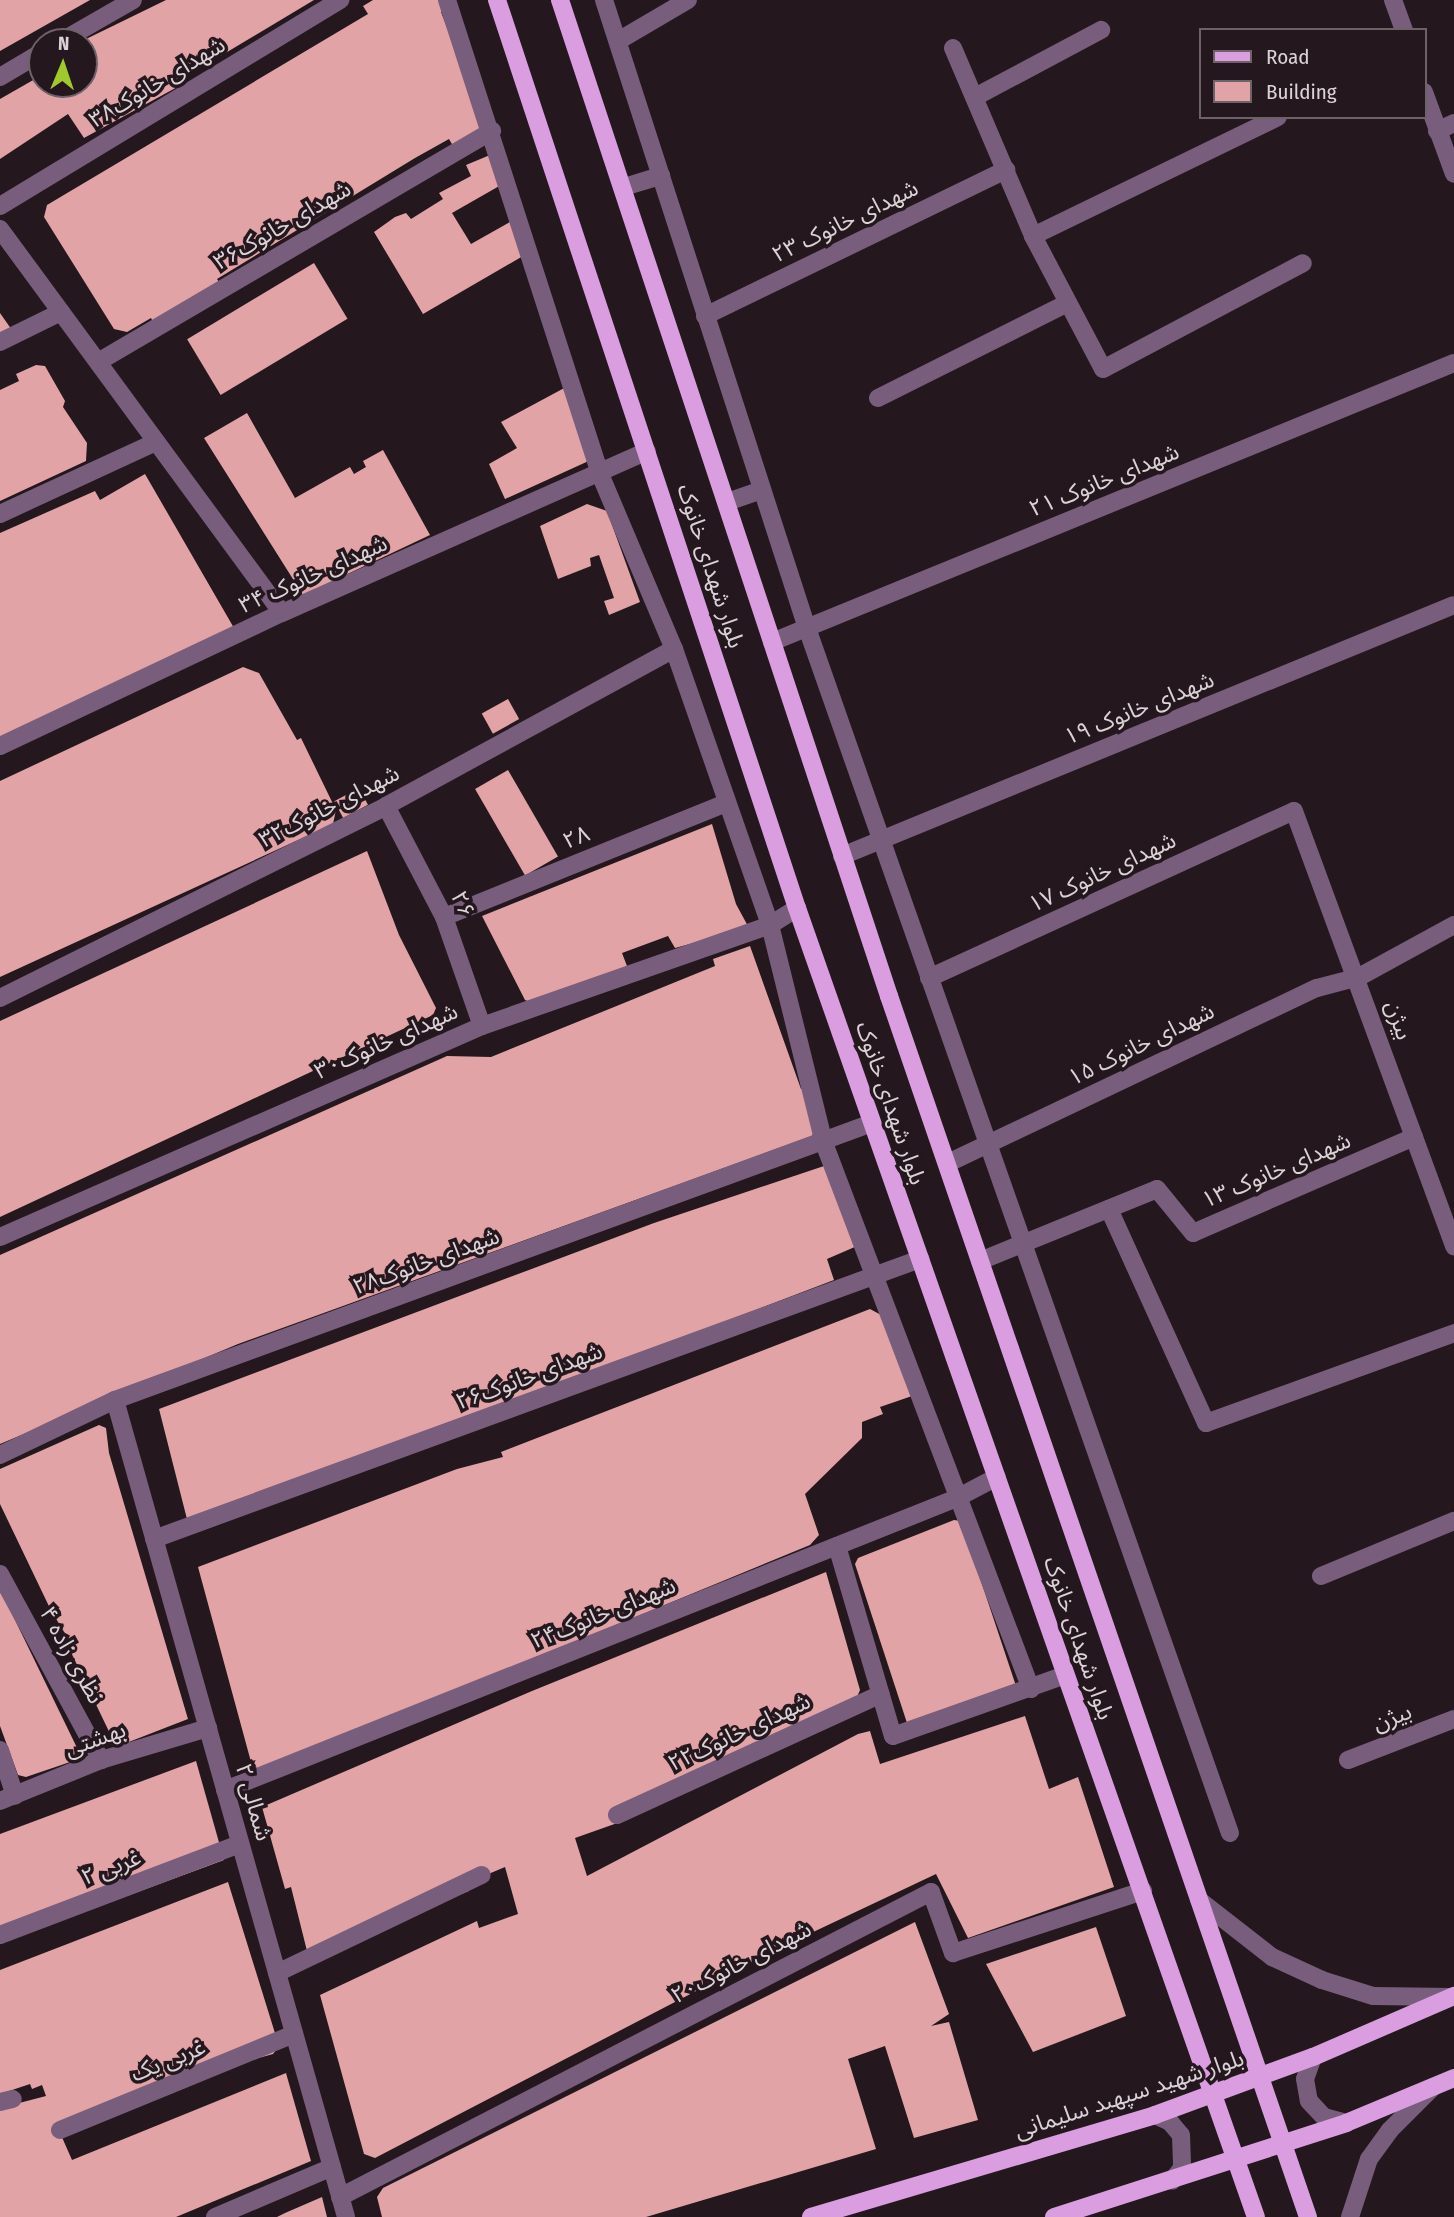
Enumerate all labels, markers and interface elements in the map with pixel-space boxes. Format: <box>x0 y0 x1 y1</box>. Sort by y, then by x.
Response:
north arrow <box>28 28 98 98</box>
legend <box>1198 28 1426 119</box>
street label: شهدای خانوک۳۸ <box>84 30 230 134</box>
text: N <box>58 32 70 55</box>
text: Road <box>1266 44 1310 70</box>
text: Building <box>1266 79 1337 105</box>
street label: شهدای خانوک ۲۳ <box>767 174 923 268</box>
street label: شهدای خانوک۳۶ <box>208 175 356 275</box>
street label: شهدای خانوک ۲۱ <box>1025 437 1183 523</box>
street label: بلوار شهدای خانوک <box>671 480 751 652</box>
street label: ۳۴ شهدای خانوک <box>235 529 391 619</box>
street label: شهدای خانوک ۱۹ <box>1060 665 1218 751</box>
street label: شهدای خانوک۳۲ <box>254 759 404 853</box>
street label: ۲۸ <box>559 819 593 855</box>
street label: شهدای خانوک ۱۷ <box>1024 826 1180 918</box>
street label: ۲۶ <box>445 886 481 922</box>
street label: شهدای خانوک۳۰ <box>310 997 462 1085</box>
street label: شهدای خانوک ۱۵ <box>1063 997 1219 1091</box>
street label: بیژن <box>1380 997 1418 1043</box>
street label: بلوار شهدای خانوک <box>850 1018 932 1188</box>
street label: شهدای خانوک ۱۳ <box>1197 1126 1355 1214</box>
street label: شهدای خانوک۲۸ <box>349 1222 503 1300</box>
street label: شهدای خانوک۲۶ <box>452 1337 606 1415</box>
street label: بلوار شهدای خانوک <box>1038 1553 1120 1723</box>
street label: شهدای خانوک۲۴ <box>526 1571 680 1655</box>
street label: نظری زاده ۴ <box>34 1602 110 1708</box>
street label: شهدای خانوک۲۲ <box>663 1687 815 1777</box>
street label: بیژن <box>1369 1697 1415 1737</box>
street label: بهشتی <box>61 1715 129 1763</box>
street label: شمالی ۲ <box>230 1760 278 1844</box>
street label: ۲ غربی <box>77 1843 145 1891</box>
street label: شهدای خانوک۲۰ <box>666 1915 816 2009</box>
street label: غربی یک <box>127 2033 209 2087</box>
street label: بلوار شهید سپهبد سلیمانی <box>1011 2044 1247 2144</box>

